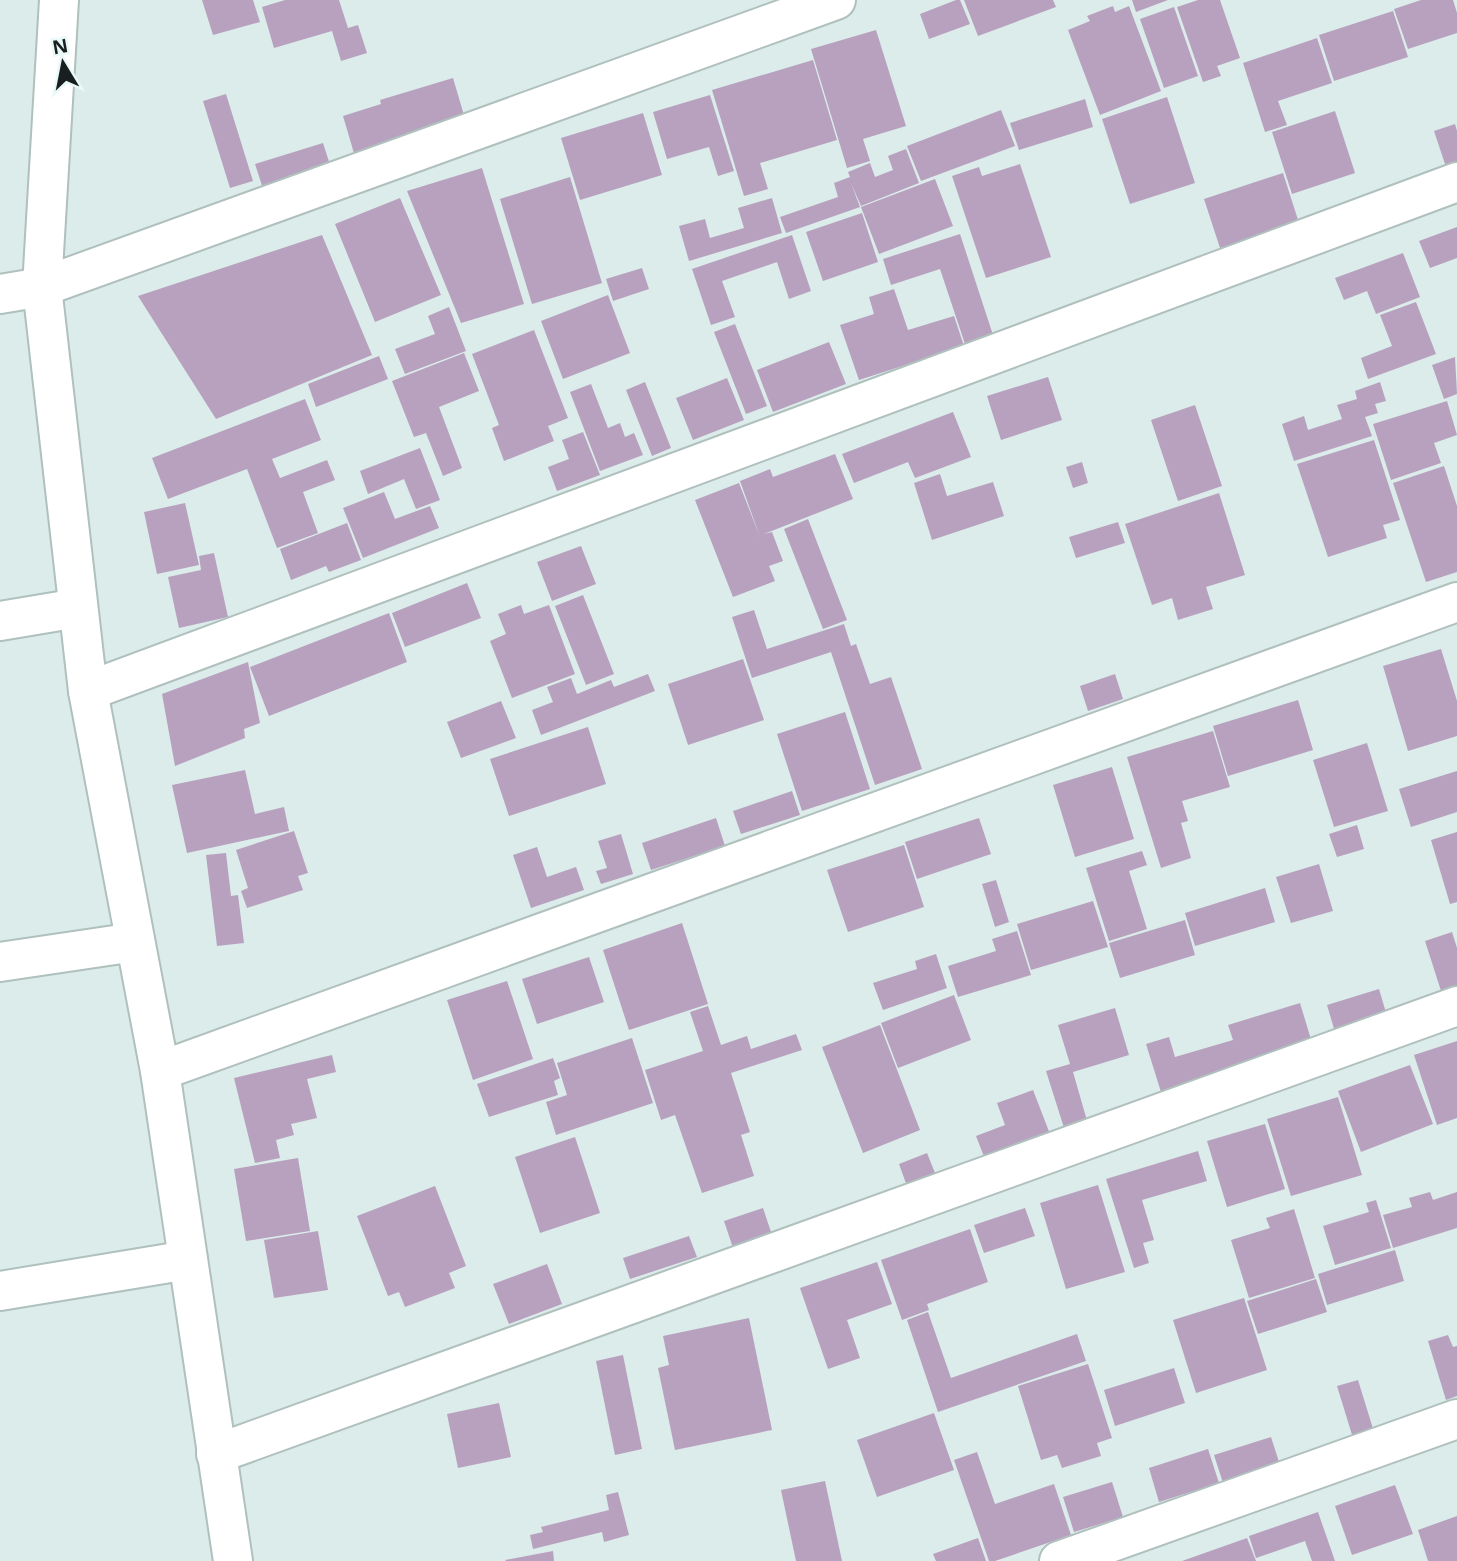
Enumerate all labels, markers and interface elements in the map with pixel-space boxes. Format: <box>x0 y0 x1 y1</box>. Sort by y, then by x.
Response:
north arrow <box>28 28 98 98</box>
text: N <box>50 32 70 60</box>

